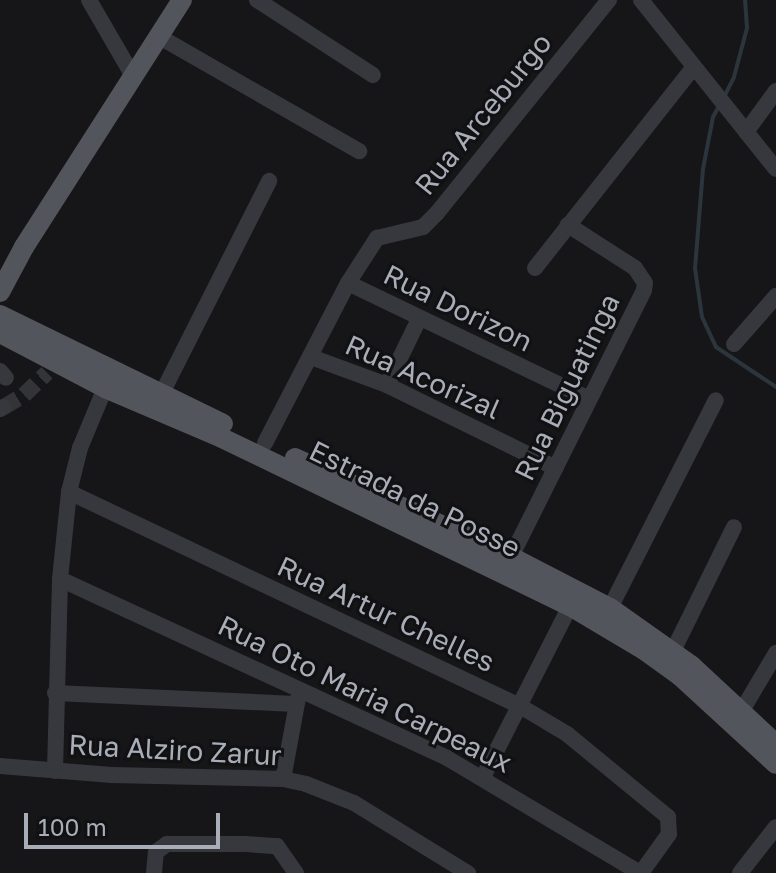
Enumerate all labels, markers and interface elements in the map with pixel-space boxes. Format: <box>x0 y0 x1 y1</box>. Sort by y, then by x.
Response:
street label: Rua Arceburgo <box>408 27 558 201</box>
street label: Rua Dorizon <box>378 258 538 358</box>
street label: Rua Biguatinga <box>507 288 627 486</box>
street label: Rua Acorizal <box>340 328 506 426</box>
street label: Estrada da Posse <box>304 433 526 565</box>
street label: Rua Artur Chelles <box>272 549 500 679</box>
street label: Rua Oto Maria Carpeaux <box>213 608 517 780</box>
street label: Rua Alziro Zarur <box>68 728 282 772</box>
scale bar <box>28 797 224 847</box>
text: 100 m <box>38 812 107 841</box>

